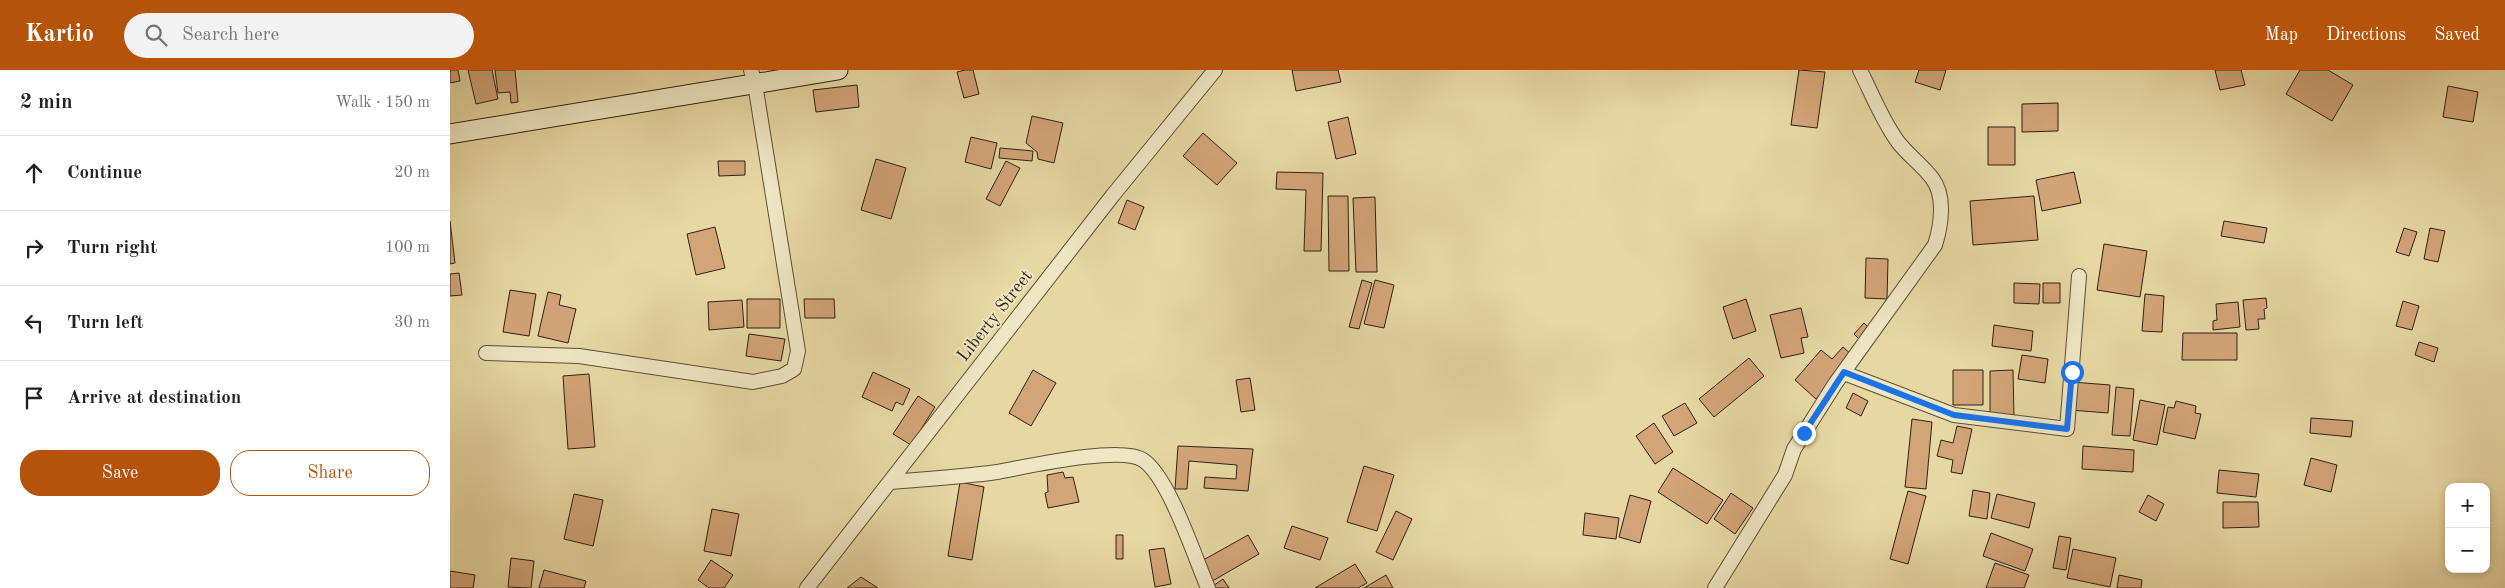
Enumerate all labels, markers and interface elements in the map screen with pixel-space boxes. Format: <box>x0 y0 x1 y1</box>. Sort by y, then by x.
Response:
search box <box>124 13 474 58</box>
icon: search <box>142 21 170 49</box>
text: Kartio <box>25 23 94 47</box>
text: Search here <box>182 26 279 45</box>
text: Map <box>2265 26 2298 44</box>
text: Directions <box>2326 26 2406 44</box>
text: Saved <box>2434 26 2480 44</box>
text: 2 min <box>20 92 73 113</box>
text: Walk · 150 m <box>335 95 430 111</box>
icon: ahead <box>20 159 48 187</box>
text: Continue <box>67 164 142 183</box>
text: 20 m <box>394 165 430 181</box>
icon: right <box>20 234 48 262</box>
text: Turn right <box>67 239 157 258</box>
text: 100 m <box>385 240 430 256</box>
street label: Liberty Street <box>954 267 1036 365</box>
icon: left <box>20 309 48 337</box>
text: Turn left <box>67 314 144 333</box>
text: 30 m <box>394 315 430 331</box>
route start <box>2061 361 2084 384</box>
icon: arrive <box>20 384 48 412</box>
text: Arrive at destination <box>67 389 241 408</box>
route end <box>1793 422 1816 445</box>
button: Save <box>20 450 220 496</box>
button: Share <box>230 450 430 496</box>
map controls <box>2445 483 2490 573</box>
button: + <box>2445 483 2490 528</box>
button: − <box>2445 528 2490 573</box>

